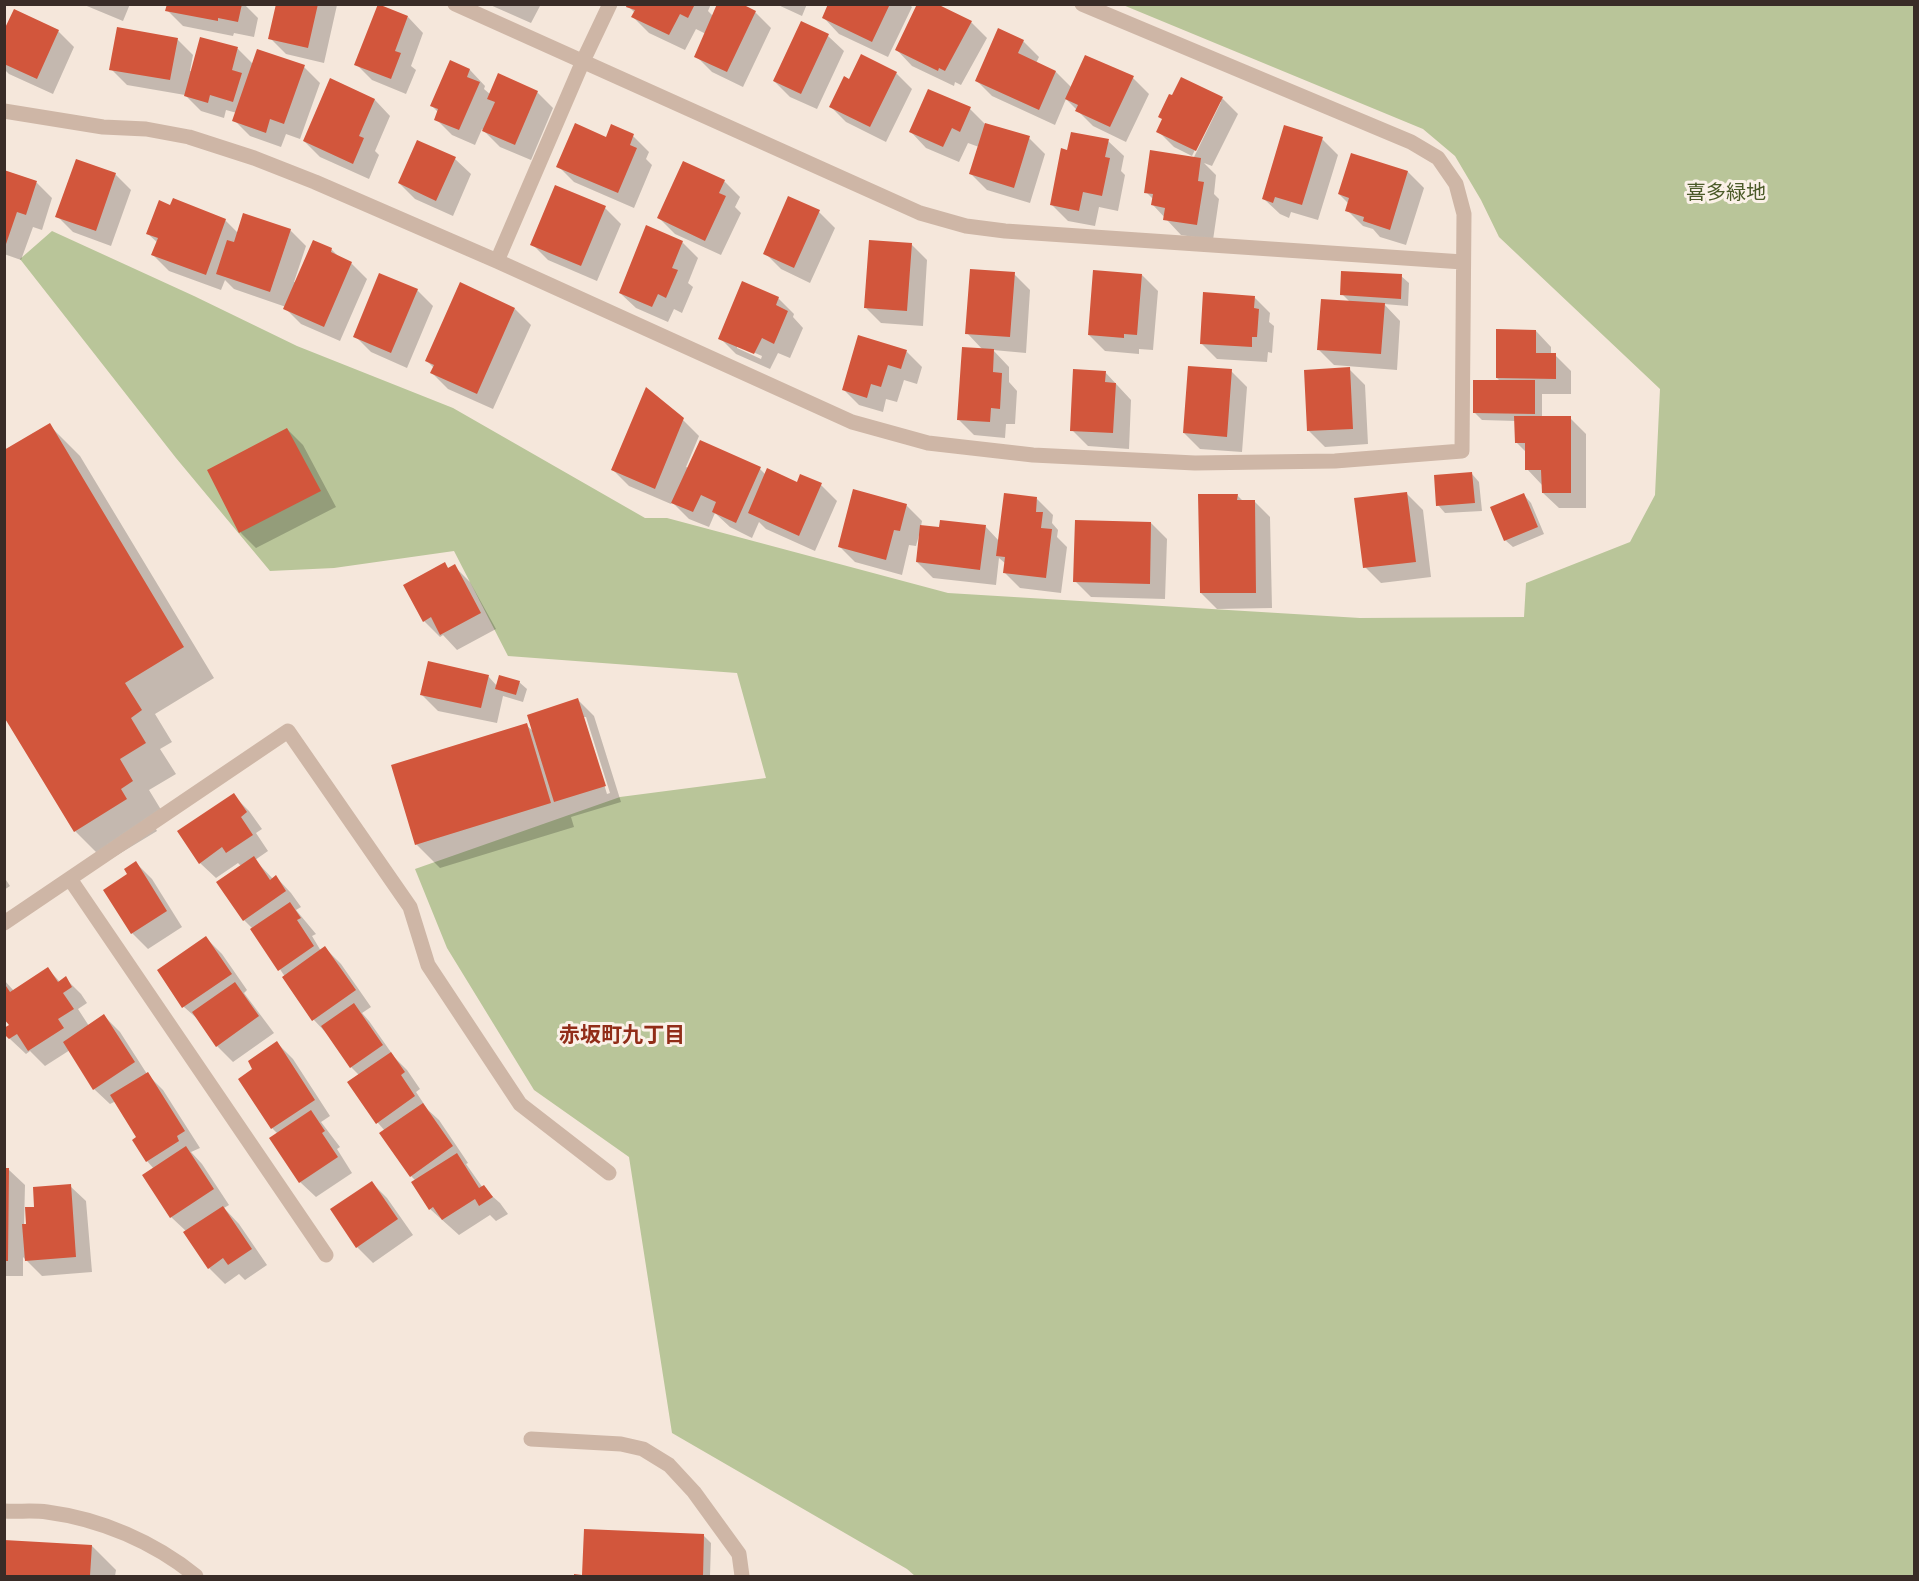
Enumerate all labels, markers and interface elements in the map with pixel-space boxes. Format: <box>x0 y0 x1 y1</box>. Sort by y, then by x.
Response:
park label: 喜多緑地 <box>1686 180 1766 204</box>
district label: 赤坂町九丁目 <box>559 1022 685 1048</box>

